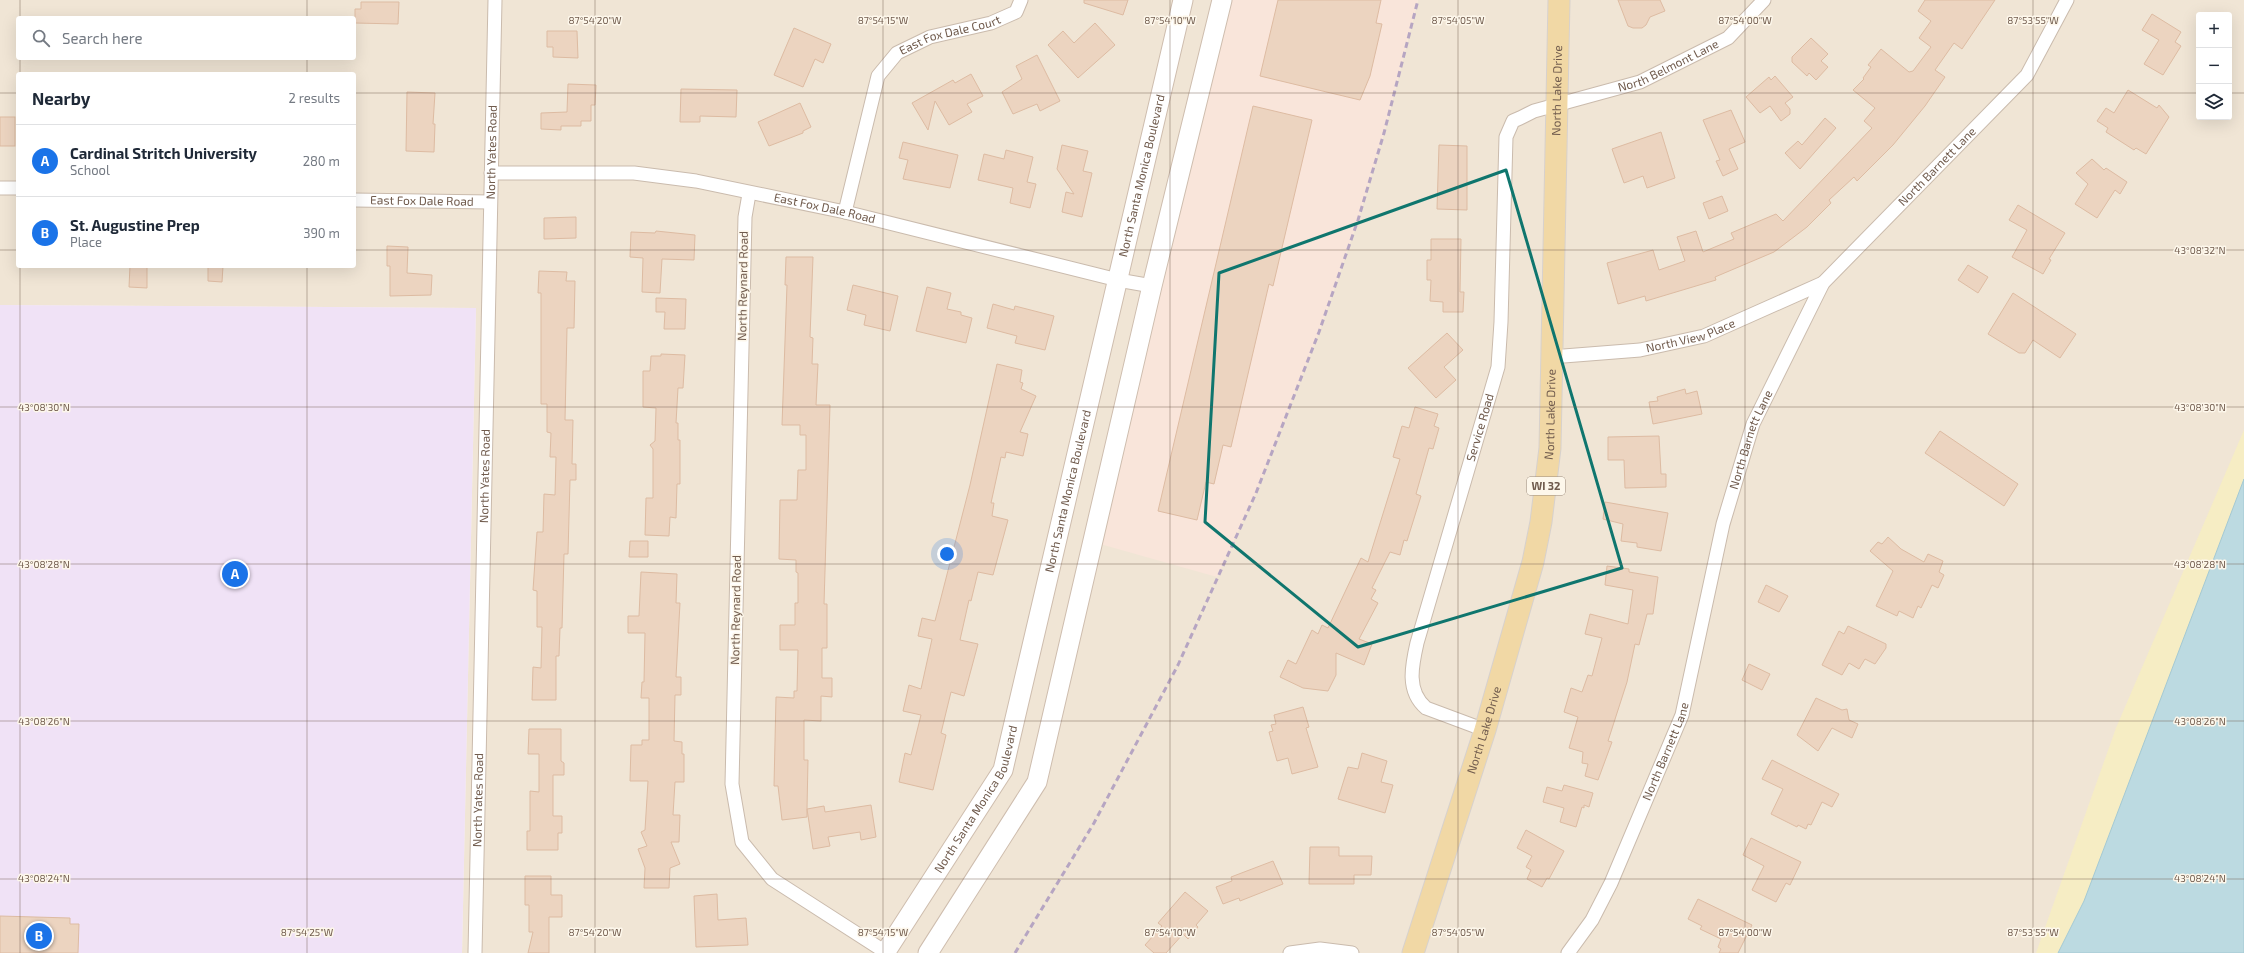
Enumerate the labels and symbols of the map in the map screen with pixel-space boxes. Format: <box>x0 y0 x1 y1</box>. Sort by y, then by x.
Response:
street label: East Fox Dale Court <box>896 12 1003 57</box>
text: 87°54'20"W <box>568 14 622 26</box>
text: 87°54'15"W <box>858 14 909 26</box>
text: 87°54'10"W <box>1144 14 1196 26</box>
text: 87°54'05"W <box>1432 14 1485 26</box>
text: 87°54'00"W <box>1718 14 1772 26</box>
text: 87°53'55"W <box>2007 14 2059 26</box>
street label: North Belmont Lane <box>1616 36 1720 94</box>
street label: North Lake Drive <box>1548 45 1564 136</box>
street label: North Santa Monica Boulevard <box>1115 93 1167 258</box>
street label: North Yates Road <box>483 105 499 199</box>
street label: North Barnett Lane <box>1895 124 1978 208</box>
street label: East Fox Dale Road <box>773 189 877 225</box>
street label: East Fox Dale Road <box>370 192 474 208</box>
street label: North Reynard Road <box>734 231 750 341</box>
text: 43°08'32"N <box>2174 244 2226 256</box>
street label: North View Place <box>1645 315 1737 354</box>
street label: North Lake Drive <box>1541 369 1558 460</box>
street label: North Barnett Lane <box>1726 387 1775 491</box>
street label: Service Road <box>1463 392 1496 463</box>
text: 43°08'30"N <box>18 401 70 413</box>
text: 43°08'30"N <box>2174 401 2226 413</box>
street label: North Santa Monica Boulevard <box>1041 408 1093 574</box>
street label: North Yates Road <box>476 429 492 523</box>
road number: WI 32 <box>1527 477 1565 495</box>
your location <box>937 544 957 564</box>
street label: North Reynard Road <box>727 555 743 665</box>
text: 43°08'28"N <box>18 558 70 570</box>
text: 43°08'28"N <box>2174 558 2226 570</box>
pin: A <box>222 559 248 589</box>
street label: North Lake Drive <box>1463 685 1503 775</box>
street label: North Barnett Lane <box>1639 701 1691 802</box>
text: 43°08'26"N <box>18 715 70 727</box>
text: 43°08'26"N <box>2174 715 2226 727</box>
street label: North Santa Monica Boulevard <box>931 724 1019 875</box>
street label: North Yates Road <box>469 753 485 847</box>
text: 43°08'24"N <box>18 872 70 884</box>
text: 43°08'24"N <box>2174 872 2226 884</box>
pin: B <box>26 921 52 951</box>
text: 87°54'25"W <box>281 926 334 938</box>
text: 87°54'20"W <box>568 926 622 938</box>
text: 87°54'15"W <box>858 926 909 938</box>
text: 87°54'10"W <box>1144 926 1196 938</box>
text: 87°54'05"W <box>1432 926 1485 938</box>
text: 87°54'00"W <box>1718 926 1772 938</box>
text: 87°53'55"W <box>2007 926 2059 938</box>

